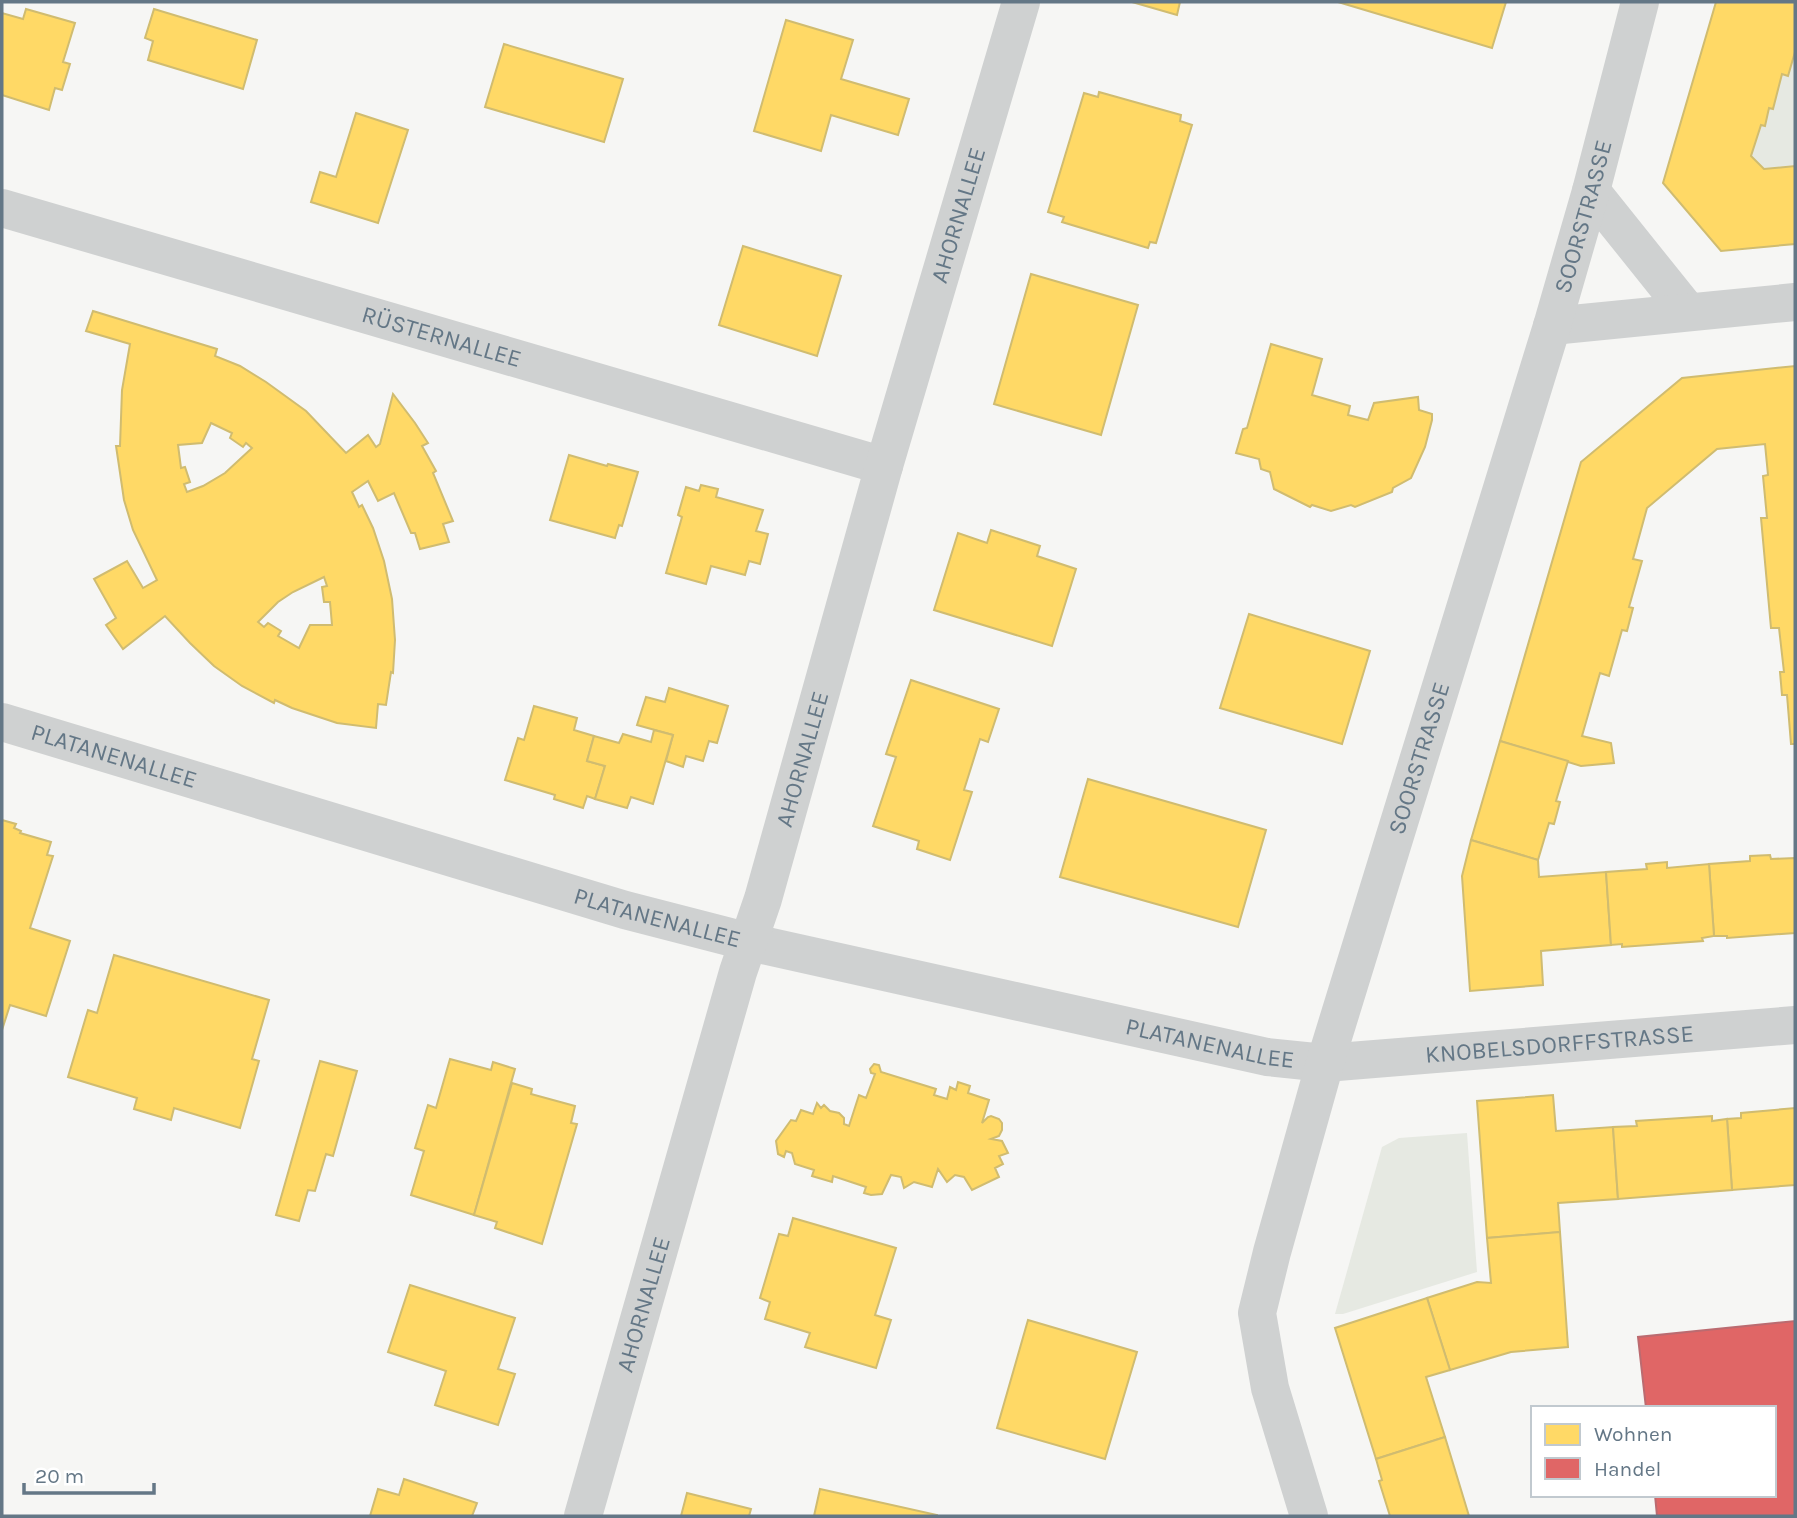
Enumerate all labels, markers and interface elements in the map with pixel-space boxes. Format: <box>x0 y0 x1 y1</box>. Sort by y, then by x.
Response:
street label: SOORSTRASSE <box>1548 137 1618 296</box>
street label: AHORNALLEE <box>925 144 991 286</box>
street label: RÜSTERNALLEE <box>359 300 525 373</box>
street label: SOORSTRASSE <box>1382 679 1455 838</box>
street label: AHORNALLEE <box>770 688 834 830</box>
street label: PLATANENALLEE <box>28 718 200 794</box>
street label: PLATANENALLEE <box>571 881 744 953</box>
street label: PLATANENALLEE <box>1123 1012 1296 1074</box>
street label: KNOBELSDORFFSTRASSE <box>1424 1019 1695 1069</box>
street label: AHORNALLEE <box>611 1233 676 1375</box>
legend <box>1531 1406 1776 1497</box>
text: Wohnen <box>1594 1422 1672 1446</box>
scale bar <box>24 1452 154 1496</box>
text: Handel <box>1594 1457 1661 1481</box>
text: 20 m <box>35 1464 84 1488</box>

